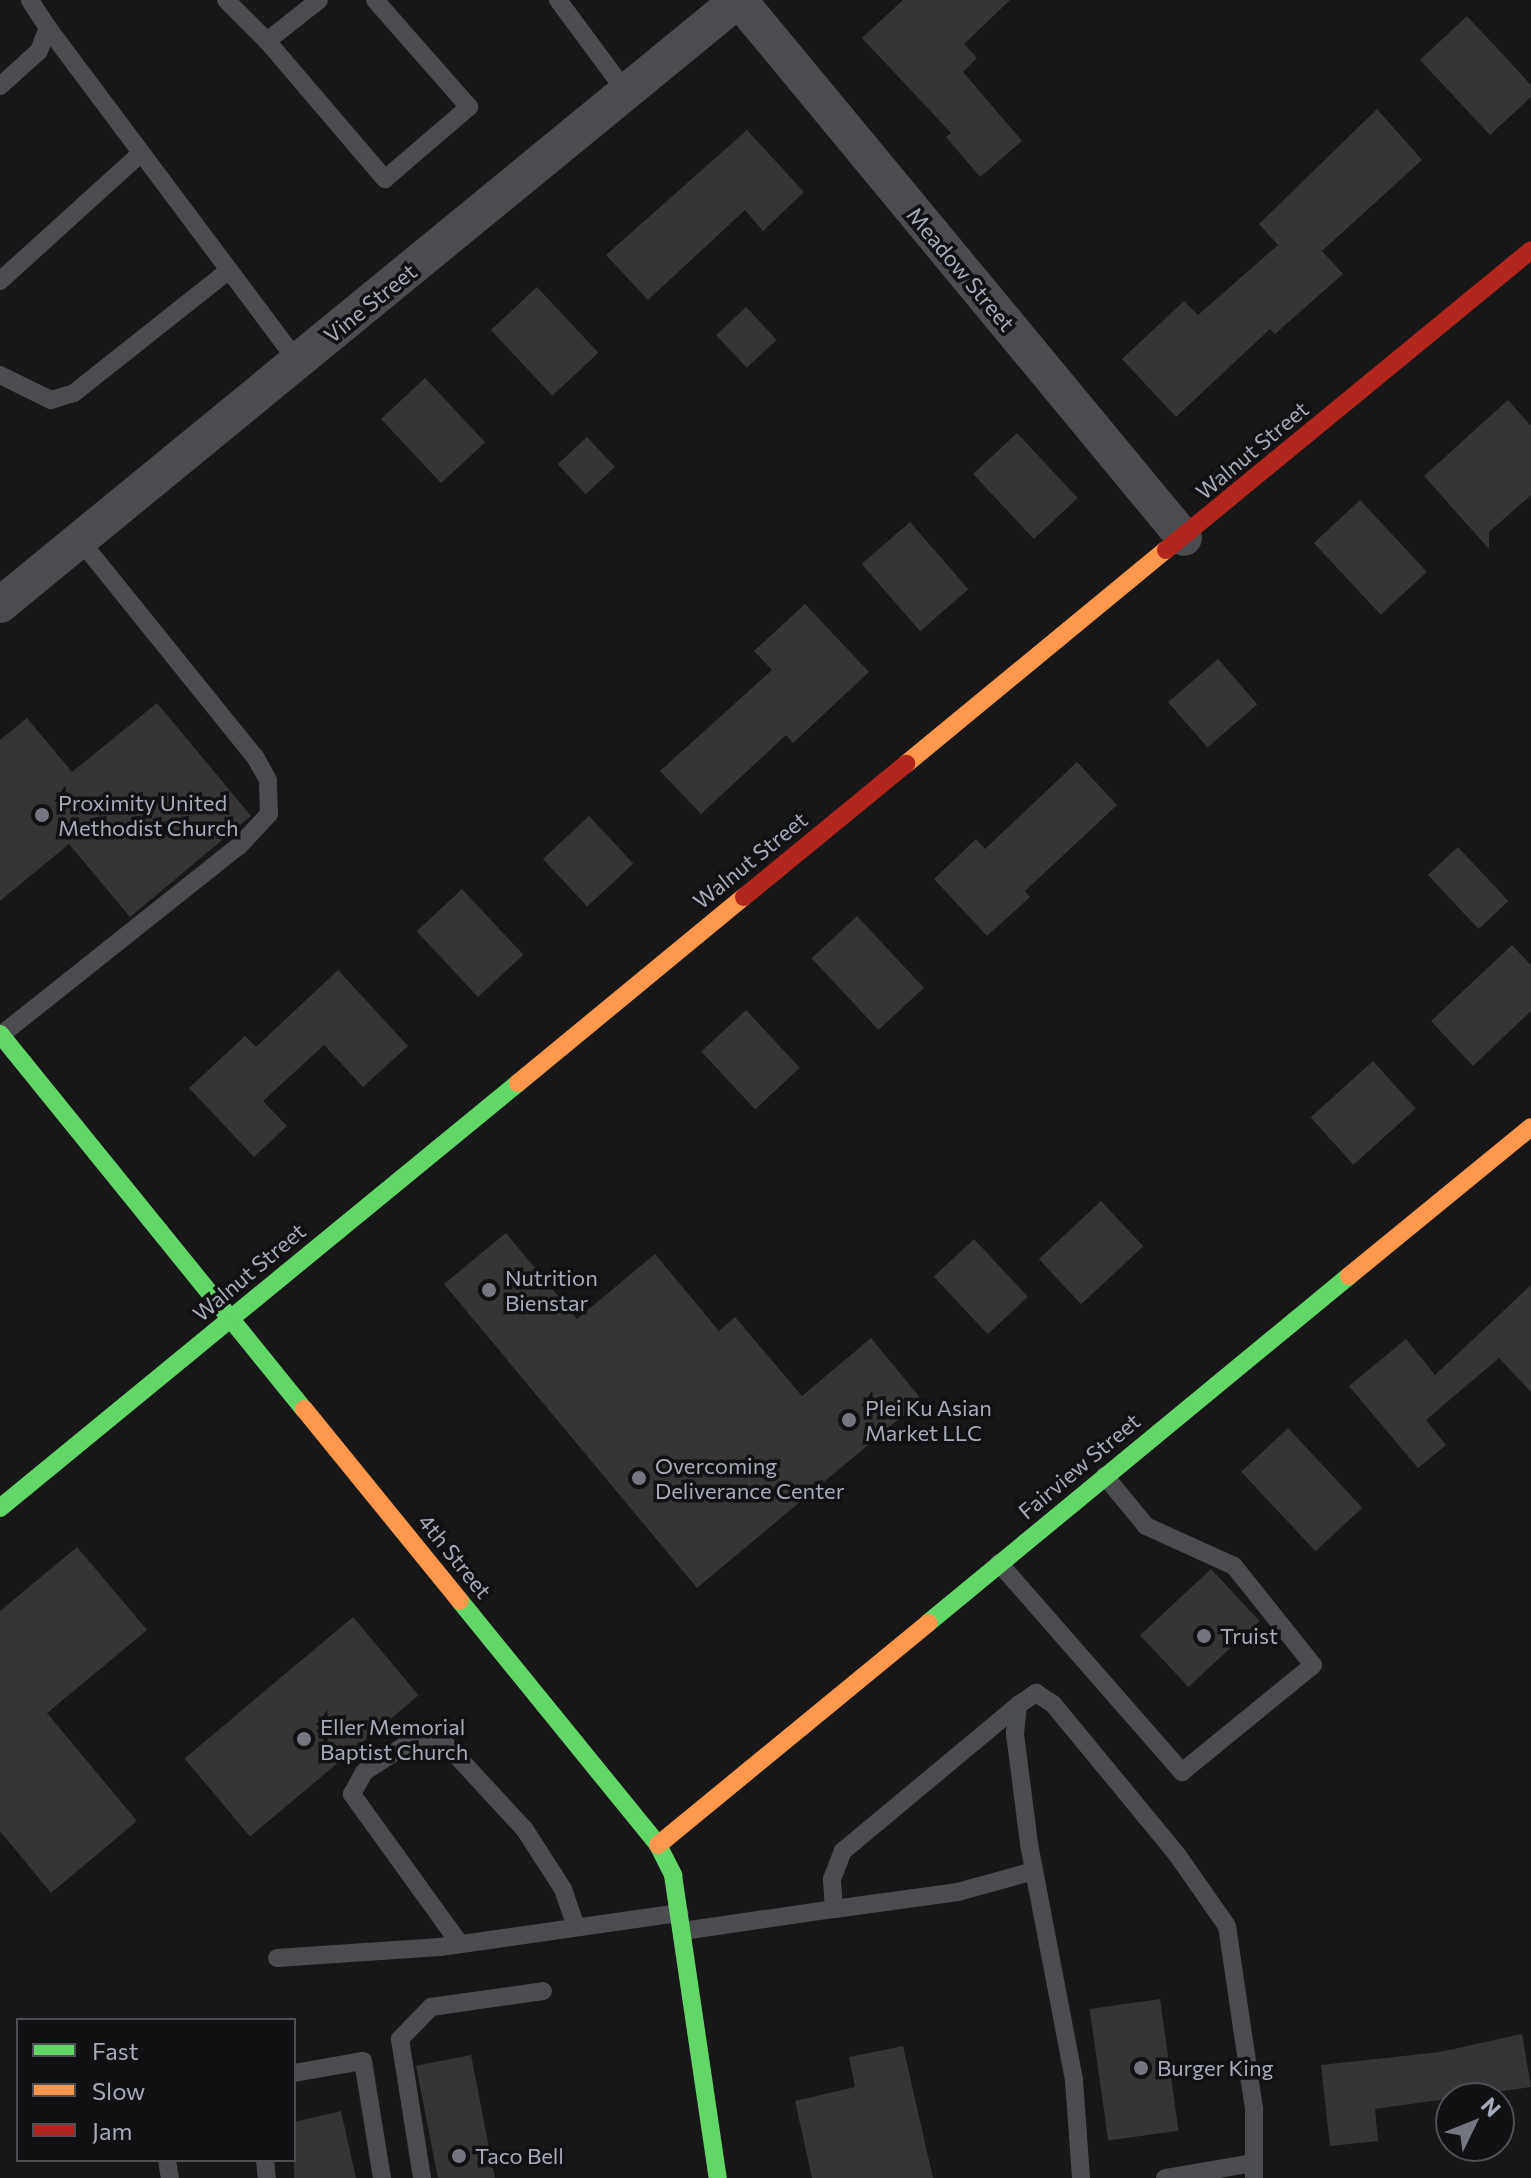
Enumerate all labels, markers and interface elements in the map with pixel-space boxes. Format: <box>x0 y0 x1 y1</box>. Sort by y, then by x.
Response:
street label: Meadow Street <box>902 202 1020 336</box>
street label: Vine Street <box>318 258 422 348</box>
street label: Walnut Street <box>1190 395 1314 505</box>
place label: Proximity United Methodist Church <box>58 789 239 840</box>
marker: Proximity United Methodist Church <box>33 806 51 824</box>
street label: Walnut Street <box>688 806 812 914</box>
street label: Walnut Street <box>187 1217 311 1327</box>
place label: Nutrition Bienstar <box>505 1264 598 1316</box>
marker: Nutrition Bienstar <box>480 1281 498 1299</box>
place label: Plei Ku Asian Market LLC <box>865 1394 992 1446</box>
street label: Fairview Street <box>1013 1408 1145 1524</box>
marker: Plei Ku Asian Market LLC <box>840 1411 858 1429</box>
place label: Overcoming Deliverance Center <box>655 1452 844 1504</box>
marker: Overcoming Deliverance Center <box>630 1469 648 1487</box>
street label: 4th Street <box>413 1508 497 1604</box>
place label: Truist <box>1220 1623 1278 1649</box>
marker: Truist <box>1195 1627 1213 1645</box>
place label: Eller Memorial Baptist Church <box>320 1713 468 1764</box>
marker: Eller Memorial Baptist Church <box>295 1730 313 1748</box>
legend <box>16 2018 296 2162</box>
text: Fast <box>92 2036 139 2065</box>
place label: Burger King <box>1157 2055 1274 2081</box>
marker: Burger King <box>1132 2059 1150 2077</box>
text: Slow <box>92 2076 145 2105</box>
north arrow <box>1435 2082 1515 2162</box>
text: N <box>1476 2091 1507 2122</box>
text: Jam <box>92 2116 132 2145</box>
place label: Taco Bell <box>475 2143 564 2169</box>
marker: Taco Bell <box>450 2147 468 2165</box>

